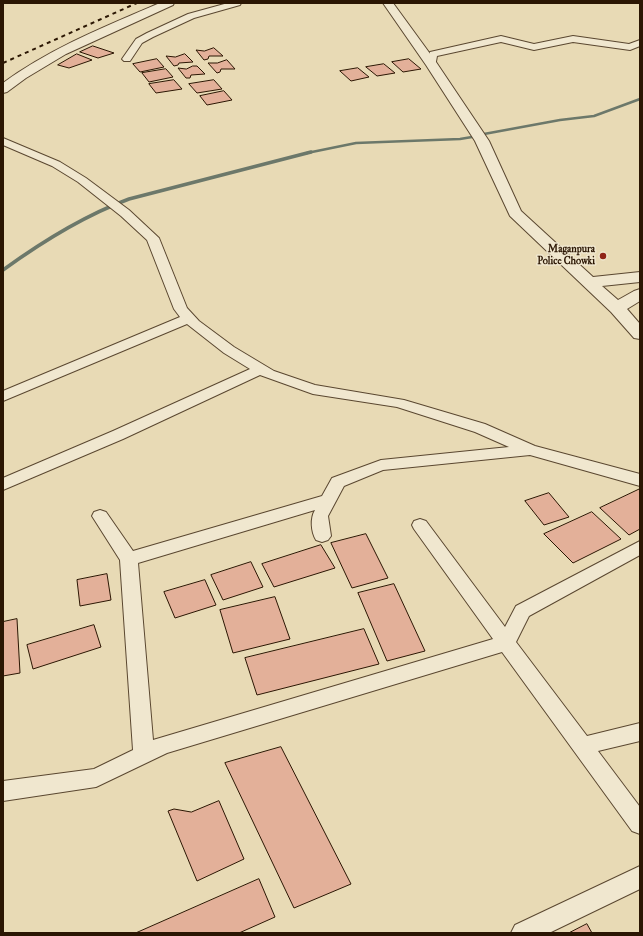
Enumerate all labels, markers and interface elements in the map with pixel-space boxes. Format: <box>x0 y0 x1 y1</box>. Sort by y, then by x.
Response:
place label: Maganpura Police Chowki <box>537 244 595 268</box>
marker: Maganpura Police Chowki <box>598 251 608 261</box>

